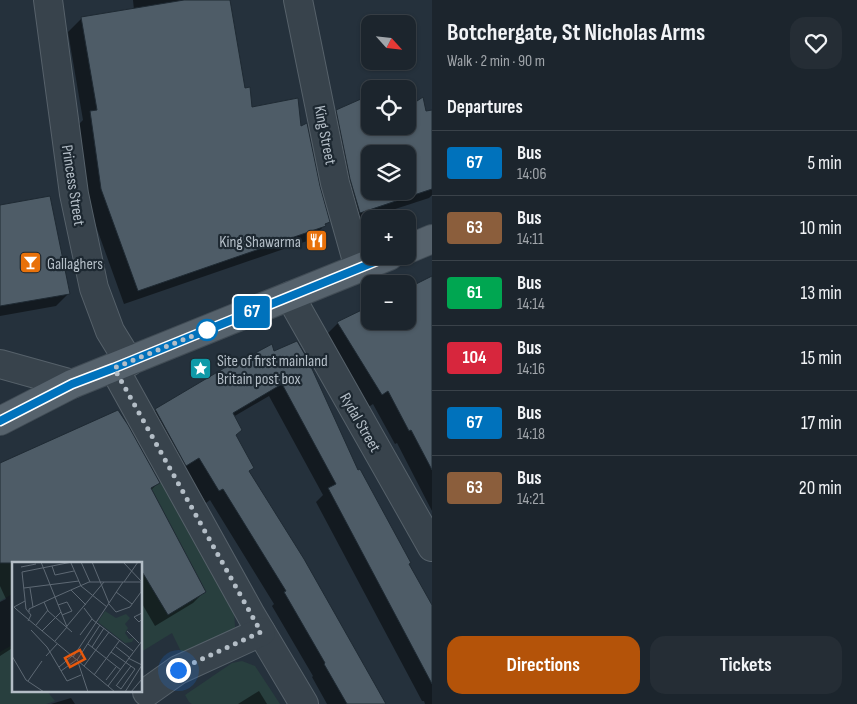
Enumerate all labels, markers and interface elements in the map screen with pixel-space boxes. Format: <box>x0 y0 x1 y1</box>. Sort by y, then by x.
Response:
north arrow <box>361 15 416 70</box>
map controls <box>361 15 416 330</box>
button: heart <box>790 17 842 69</box>
text: Botchergate, St Nicholas Arms <box>447 18 705 47</box>
text: Walk · 2 min · 90 m <box>447 52 545 71</box>
button: locate <box>361 80 416 135</box>
text: Departures <box>447 96 523 119</box>
street label: King Street <box>309 104 340 167</box>
text: Bus <box>517 142 542 165</box>
street label: Princess Street <box>57 143 88 227</box>
button: layers <box>361 145 416 200</box>
text: 67 <box>466 152 483 173</box>
text: 5 min <box>807 152 842 175</box>
text: 14:06 <box>517 165 546 184</box>
text: Bus <box>517 207 542 230</box>
button: + <box>361 210 416 265</box>
text: 63 <box>466 217 483 238</box>
text: 10 min <box>800 217 842 240</box>
restaurant icon: King Shawarma <box>305 229 329 253</box>
text: 14:11 <box>517 230 544 249</box>
place label: King Shawarma <box>219 233 301 252</box>
bar icon: Gallaghers <box>19 251 43 275</box>
place label: Gallaghers <box>47 255 103 274</box>
text: Bus <box>517 272 542 295</box>
button: − <box>361 275 416 330</box>
text: 61 <box>467 282 482 303</box>
text: 13 min <box>801 282 842 305</box>
text: 14:14 <box>517 295 545 314</box>
line badge: 67 <box>230 296 274 328</box>
text: 67 <box>244 301 260 322</box>
unlabelled marker <box>196 319 218 341</box>
text: Bus <box>517 337 542 360</box>
text: 104 <box>463 347 486 368</box>
text: 15 min <box>801 347 842 370</box>
place label: Site of first mainland Britain post box <box>217 352 328 389</box>
place icon: Site of first mainland Britain post box <box>189 357 213 381</box>
text: 14:16 <box>517 360 545 379</box>
street label: Rydal Street <box>335 390 384 456</box>
text: Bus <box>517 402 542 425</box>
text: 67 <box>466 412 483 433</box>
text: 17 min <box>801 412 842 435</box>
text: 14:18 <box>517 425 545 444</box>
text: Bus <box>517 467 542 490</box>
text: 63 <box>466 477 483 498</box>
text: 20 min <box>799 477 842 500</box>
text: 14:21 <box>517 490 545 509</box>
inset map <box>12 562 142 692</box>
button: Directions <box>447 636 640 694</box>
button: Tickets <box>650 636 842 694</box>
your location <box>166 658 191 683</box>

